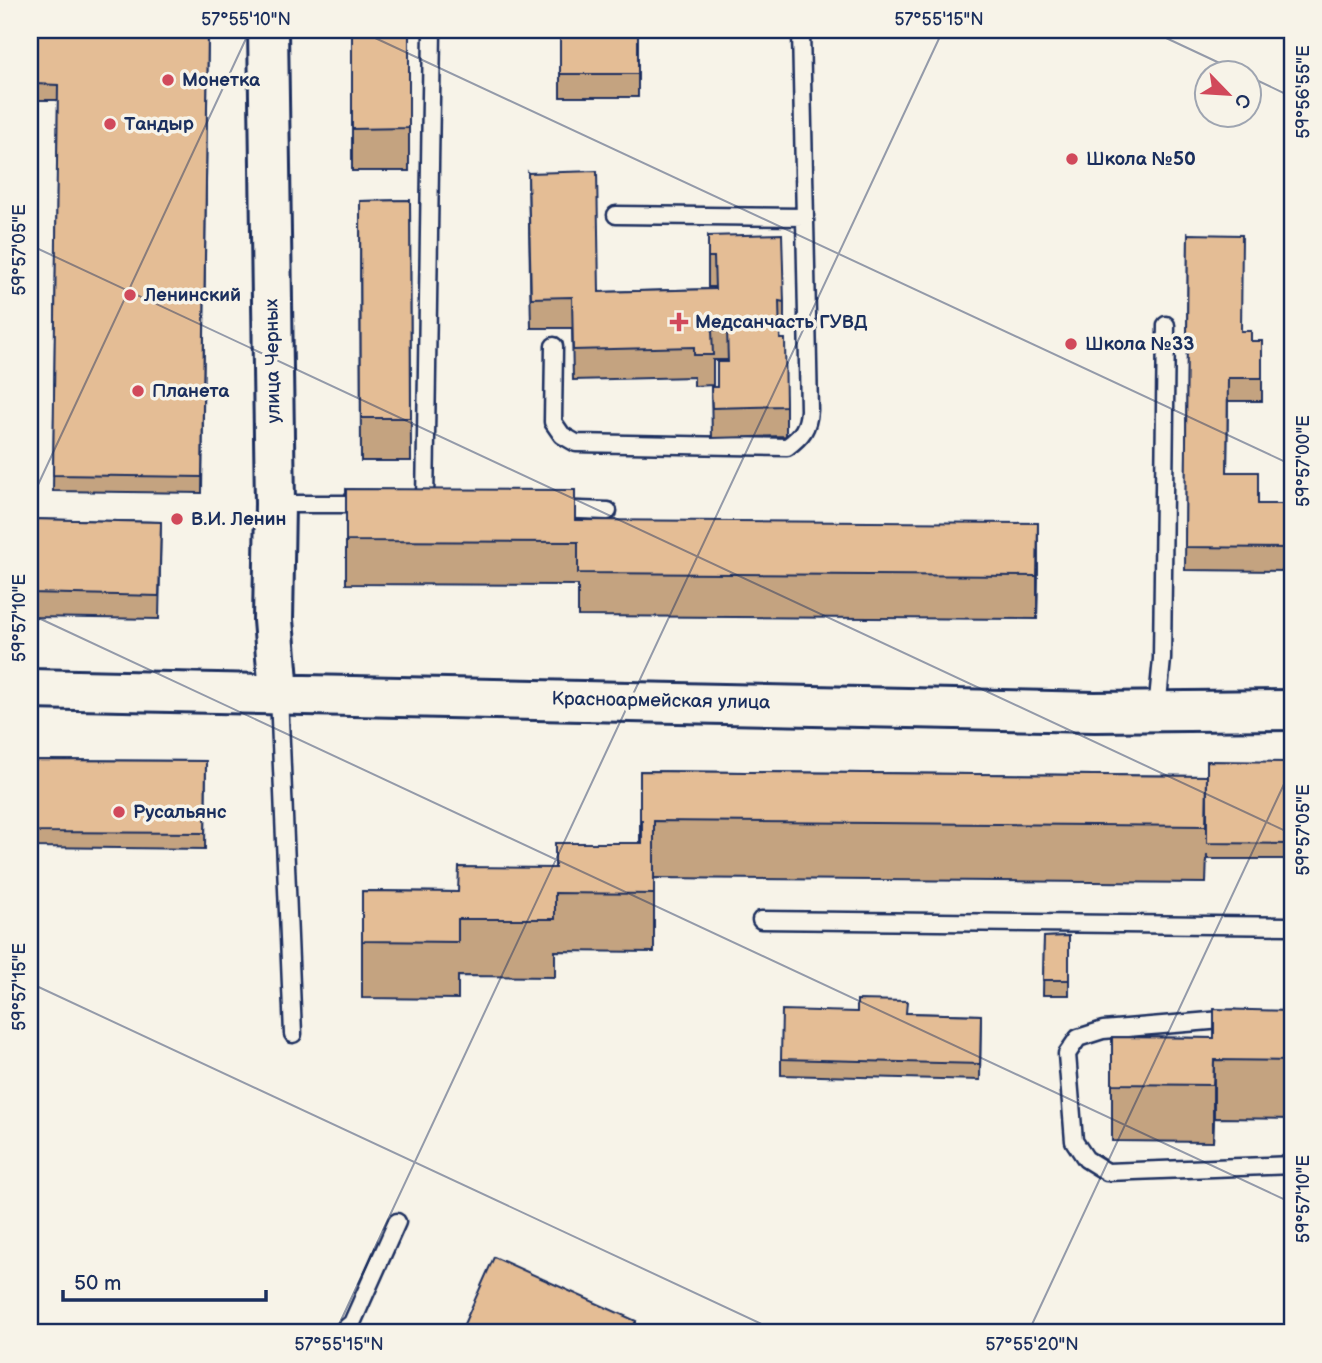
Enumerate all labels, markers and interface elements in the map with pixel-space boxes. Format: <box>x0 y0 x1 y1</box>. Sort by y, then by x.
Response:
text: 57°55'10"N <box>201 9 291 30</box>
text: 57°55'15"N <box>894 9 984 30</box>
text: 59°56'55"E <box>1293 45 1314 139</box>
north arrow <box>1192 60 1262 130</box>
place label: Монетка <box>182 69 261 92</box>
marker: Монетка <box>160 72 176 88</box>
text: С <box>1229 90 1255 111</box>
place label: Тандыр <box>124 113 195 136</box>
marker: Тандыр <box>102 116 118 132</box>
place label: Школа №50 <box>1086 148 1196 171</box>
marker: Школа №50 <box>1064 151 1080 167</box>
text: 59°57'05"E <box>9 204 30 296</box>
place label: Ленинский <box>143 284 241 307</box>
marker: Ленинский <box>122 287 138 303</box>
street label: улица Черных <box>260 298 286 424</box>
place label: Медсанчасть ГУВД <box>695 311 868 334</box>
marker: Медсанчасть ГУВД <box>669 312 689 332</box>
place label: Школа №33 <box>1085 333 1194 356</box>
marker: Школа №33 <box>1063 336 1079 352</box>
place label: Планета <box>152 380 230 403</box>
marker: Планета <box>130 383 146 399</box>
text: 59°57'00"E <box>1293 415 1314 507</box>
place label: В.И. Ленин <box>191 508 286 531</box>
marker: В.И. Ленин <box>169 511 185 527</box>
text: 59°57'10"E <box>9 574 30 662</box>
street label: Красноармейская улица <box>551 688 771 714</box>
text: 59°57'05"E <box>1293 784 1314 876</box>
place label: Русальянс <box>133 801 227 824</box>
marker: Русальянс <box>111 804 127 820</box>
text: 59°57'15"E <box>9 943 30 1031</box>
text: 59°57'10"E <box>1293 1155 1314 1243</box>
scale bar <box>63 1258 266 1302</box>
text: 50 m <box>74 1271 121 1296</box>
text: 57°55'15"N <box>294 1334 384 1355</box>
text: 57°55'20"N <box>985 1334 1079 1355</box>

